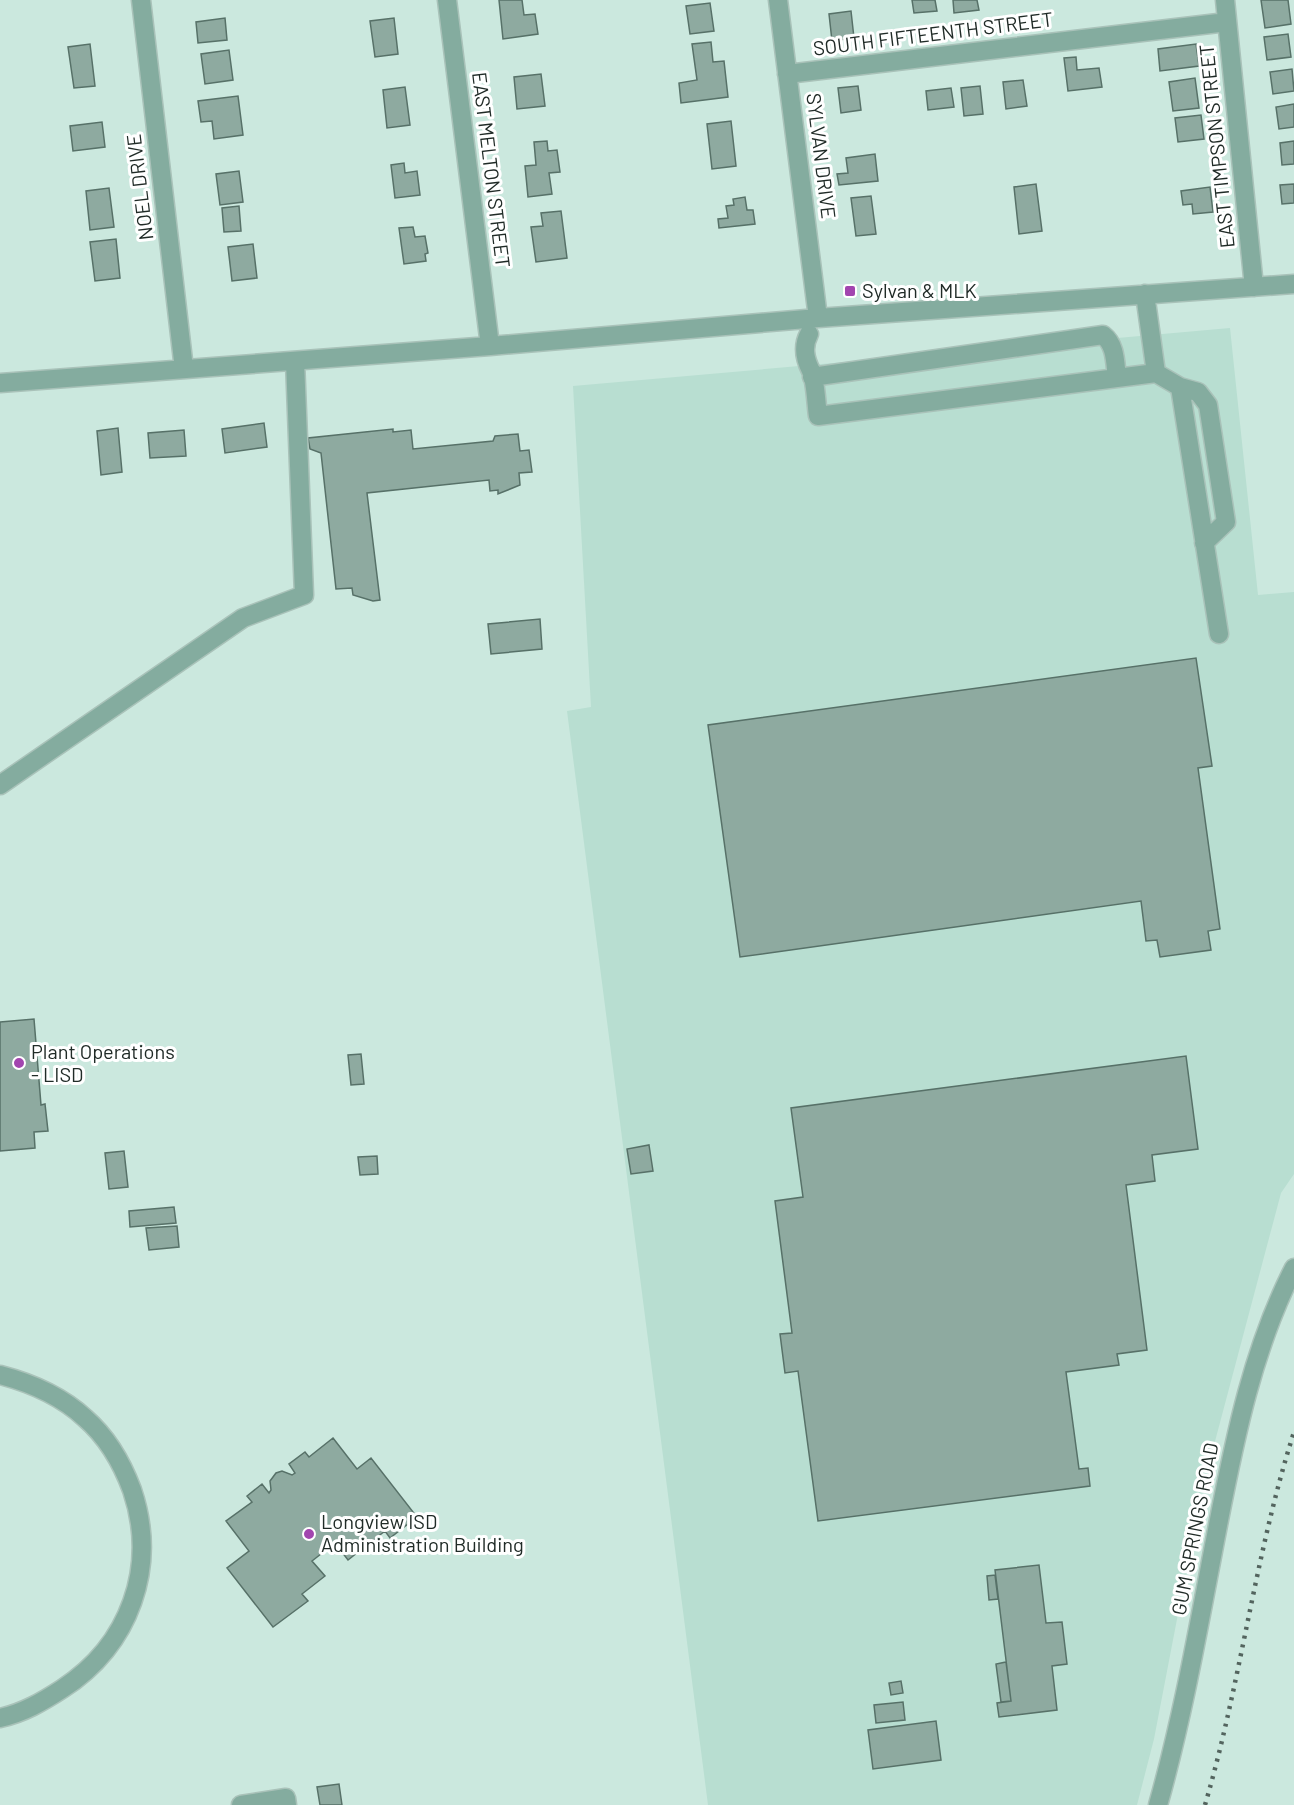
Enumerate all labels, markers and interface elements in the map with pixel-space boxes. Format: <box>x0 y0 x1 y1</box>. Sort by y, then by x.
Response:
street label: SOUTH FIFTEENTH STREET <box>812 6 1054 60</box>
street label: EAST TIMPSON STREET <box>1193 43 1239 249</box>
street label: EAST MELTON STREET <box>468 71 516 269</box>
street label: SYLVAN DRIVE <box>802 92 842 220</box>
street label: NOEL DRIVE <box>121 133 157 242</box>
place label: Sylvan & MLK <box>862 278 977 302</box>
marker: Sylvan & MLK <box>843 284 857 298</box>
place label: Plant Operations - LISD <box>31 1039 175 1086</box>
marker: Plant Operations - LISD <box>12 1056 26 1070</box>
street label: GUM SPRINGS ROAD <box>1166 1441 1223 1617</box>
place label: Longview ISD Administration Building <box>321 1509 524 1556</box>
marker: Longview ISD Administration Building <box>302 1527 316 1541</box>

